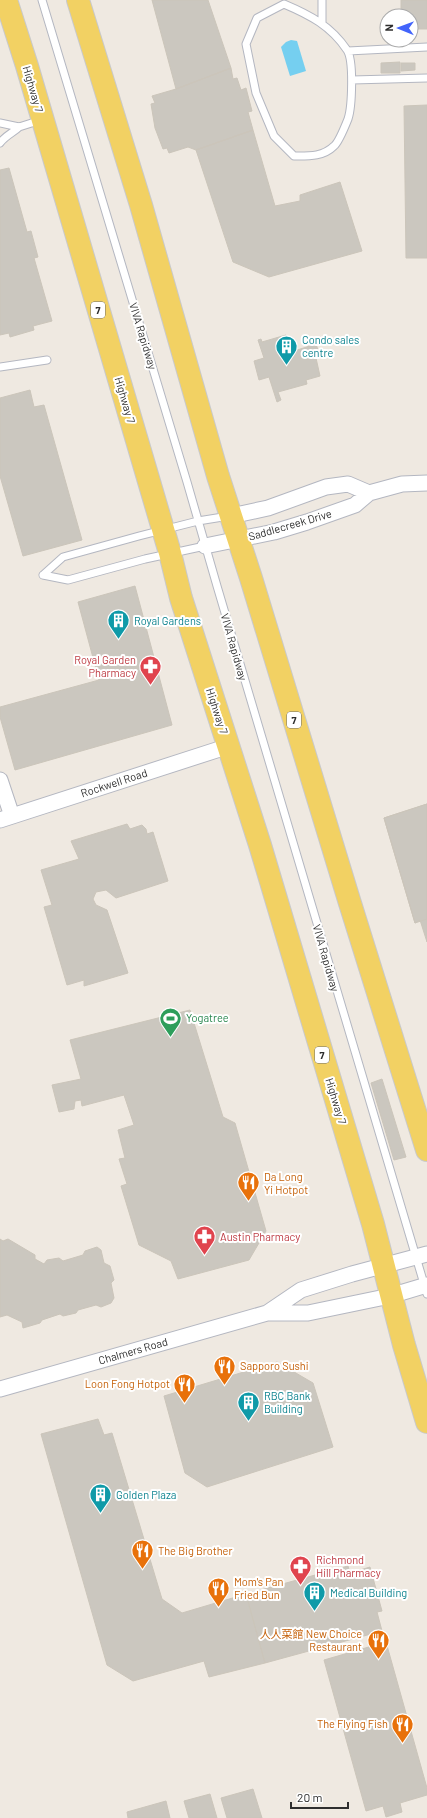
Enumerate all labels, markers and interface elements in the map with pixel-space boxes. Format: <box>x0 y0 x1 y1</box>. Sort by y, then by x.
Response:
north arrow <box>379 8 419 48</box>
text: N <box>382 24 395 32</box>
street label: Highway 7 <box>21 64 46 114</box>
street label: VIVA Rapidway <box>127 301 160 371</box>
road number: 7 <box>91 302 105 318</box>
building icon: Condo sales centre <box>274 333 300 366</box>
place label: Condo sales centre <box>302 333 359 359</box>
street label: Highway 7 <box>113 375 138 425</box>
street label: Saddlecreek Drive <box>247 506 333 543</box>
building icon: Royal Gardens <box>106 608 132 641</box>
street label: VIVA Rapidway <box>219 612 250 682</box>
place label: Royal Gardens <box>134 614 201 627</box>
place label: Royal Garden Pharmacy <box>74 653 136 679</box>
pharmacy icon: Royal Garden Pharmacy <box>138 653 164 686</box>
street label: Highway 7 <box>204 686 231 735</box>
road number: 7 <box>287 712 301 728</box>
street label: Rockwell Road <box>79 766 149 799</box>
street label: VIVA Rapidway <box>311 923 342 993</box>
sports icon: Yogatree <box>157 1005 183 1038</box>
place label: Yogatree <box>186 1011 229 1024</box>
road number: 7 <box>315 1047 329 1063</box>
street label: Highway 7 <box>323 1076 350 1125</box>
restaurant icon: Da Long Yi Hotpot <box>235 1170 261 1203</box>
place label: Da Long Yi Hotpot <box>264 1170 308 1196</box>
pharmacy icon: Austin Pharmacy <box>191 1224 217 1257</box>
place label: Austin Pharmacy <box>220 1230 300 1243</box>
street label: Chalmers Road <box>97 1334 169 1367</box>
restaurant icon: Sapporo Sushi <box>211 1353 237 1386</box>
place label: Sapporo Sushi <box>240 1359 309 1372</box>
restaurant icon: Loon Fong Hotpot <box>172 1371 198 1404</box>
place label: Loon Fong Hotpot <box>85 1377 170 1390</box>
building icon: RBC Bank Building <box>235 1389 261 1422</box>
place label: RBC Bank Building <box>264 1389 311 1415</box>
building icon: Golden Plaza <box>87 1482 113 1515</box>
place label: Golden Plaza <box>116 1488 176 1501</box>
restaurant icon: The Big Brother <box>129 1538 155 1571</box>
place label: The Big Brother <box>158 1544 232 1557</box>
pharmacy icon: Richmond Hill Pharmacy <box>288 1553 314 1586</box>
place label: Richmond Hill Pharmacy <box>316 1553 381 1579</box>
restaurant icon: Mom's Pan Fried Bun <box>205 1575 231 1608</box>
place label: Mom's Pan Fried Bun <box>234 1575 283 1601</box>
building icon: Medical Building <box>302 1580 328 1613</box>
place label: Medical Building <box>330 1586 407 1599</box>
place label: 人人菜館 New Choice Restaurant <box>260 1627 362 1653</box>
restaurant icon: 人人菜館 New Choice Restaurant <box>365 1627 391 1660</box>
restaurant icon: The Flying Fish <box>390 1711 416 1744</box>
place label: The Flying Fish <box>317 1717 388 1730</box>
scale bar <box>291 1784 348 1810</box>
text: 20 m <box>297 1790 323 1804</box>

